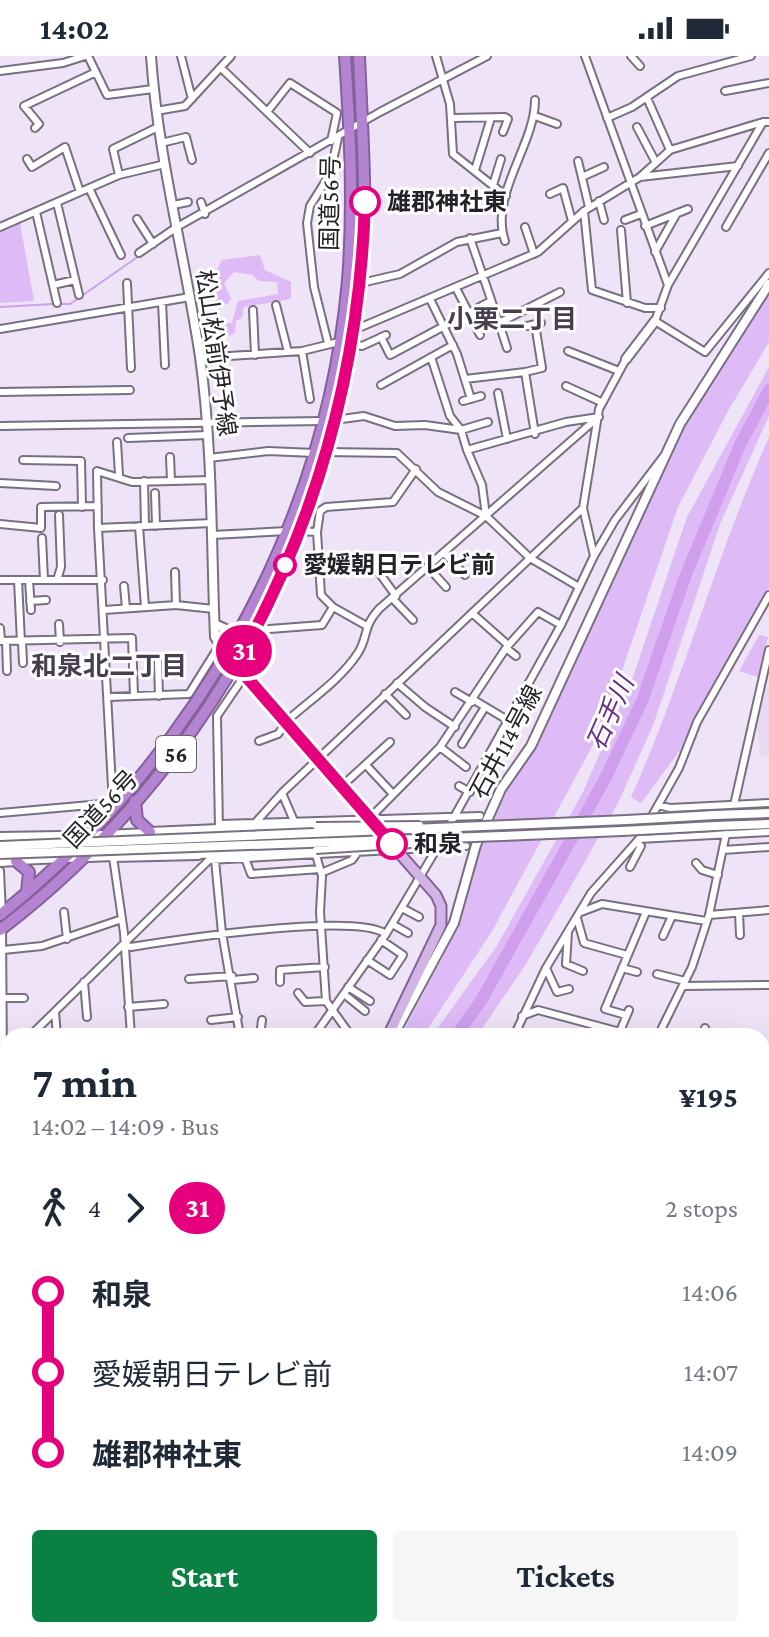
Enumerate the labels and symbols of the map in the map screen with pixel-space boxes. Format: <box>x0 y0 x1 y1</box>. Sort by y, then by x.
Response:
street label: 国道56号 <box>315 155 344 251</box>
marker: 雄郡神社東 <box>350 187 380 217</box>
place label: 雄郡神社東 <box>387 188 507 215</box>
street label: 松山松前伊予線 <box>191 268 242 438</box>
district label: 小栗二丁目 <box>447 305 577 334</box>
place label: 愛媛朝日テレビ前 <box>303 551 495 578</box>
marker: 愛媛朝日テレビ前 <box>274 554 296 576</box>
line badge: 31 <box>208 625 280 677</box>
district label: 和泉北二丁目 <box>31 652 187 681</box>
water label: 石手川 <box>581 669 641 755</box>
street label: 石井114号線 <box>464 681 547 803</box>
road number: 56 <box>156 736 196 772</box>
street label: 国道56号 <box>58 765 143 853</box>
marker: 和泉 <box>377 829 407 859</box>
place label: 和泉 <box>414 830 462 857</box>

